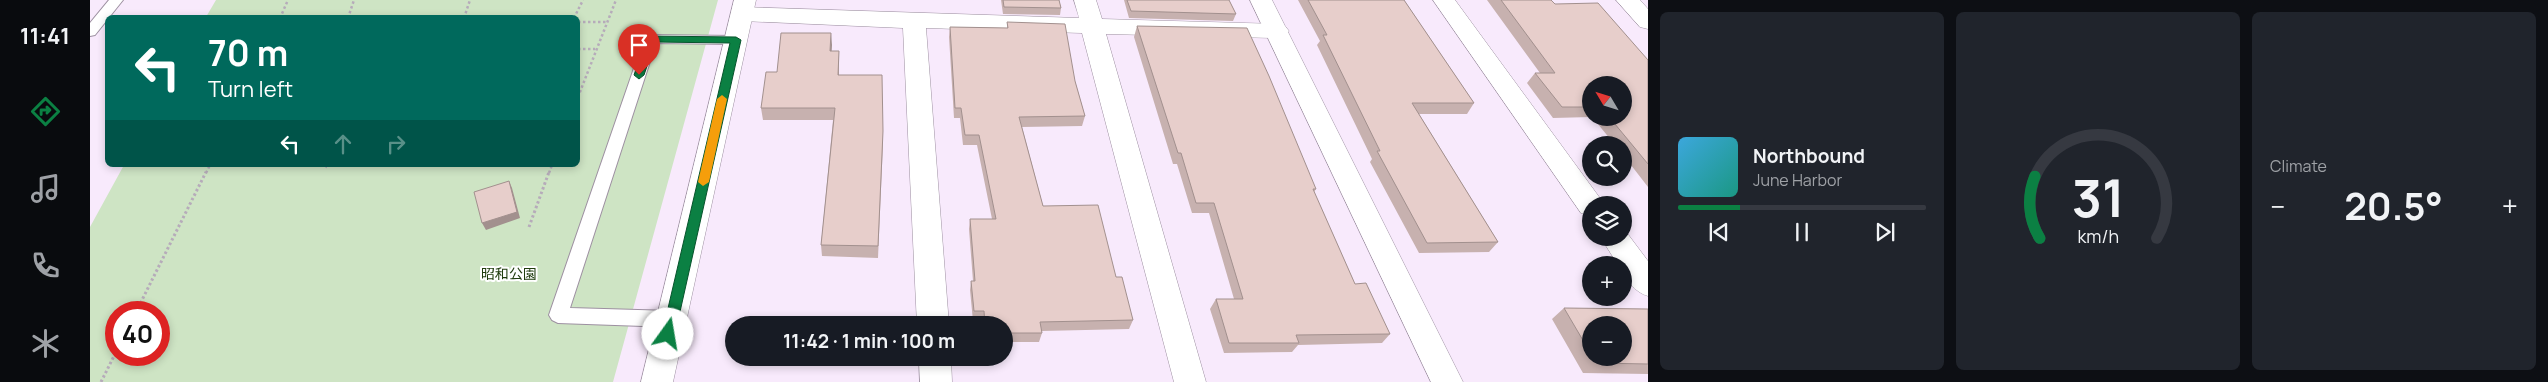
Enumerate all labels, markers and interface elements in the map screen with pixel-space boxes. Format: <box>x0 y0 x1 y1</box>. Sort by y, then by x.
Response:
text: 11:41 <box>20 21 70 51</box>
pin <box>618 24 660 75</box>
text: 70 m <box>208 29 288 77</box>
icon: arrive <box>625 31 653 59</box>
icon: left <box>125 35 190 100</box>
text: Turn left <box>208 74 293 104</box>
north arrow <box>1582 76 1632 126</box>
map controls <box>1582 76 1632 366</box>
icon: directions <box>28 94 63 129</box>
icon: left <box>276 130 304 158</box>
icon: ahead <box>329 130 357 158</box>
icon: right <box>382 130 410 158</box>
button: search <box>1582 136 1632 186</box>
text: Northbound <box>1753 143 1865 169</box>
text: Climate <box>2270 155 2327 177</box>
text: 31 <box>2071 162 2125 233</box>
text: June Harbor <box>1753 169 1842 191</box>
icon: music <box>28 171 63 206</box>
text: 20.5° <box>2344 179 2443 231</box>
text: − <box>2270 187 2285 225</box>
text: + <box>2502 187 2518 225</box>
button: layers <box>1582 196 1632 246</box>
icon: previous <box>1705 218 1733 246</box>
icon: pause <box>1788 218 1816 246</box>
icon: next <box>1871 218 1899 246</box>
text: km/h <box>2077 224 2119 248</box>
icon: phone <box>28 248 63 283</box>
button: + <box>1582 256 1632 306</box>
park label: 昭和公園 <box>481 264 537 283</box>
speed limit sign: 40 <box>105 301 170 366</box>
position arrow <box>641 307 693 359</box>
button: − <box>1582 316 1632 366</box>
icon: climate <box>28 326 63 361</box>
text: 11:42 · 1 min · 100 m <box>783 328 955 354</box>

